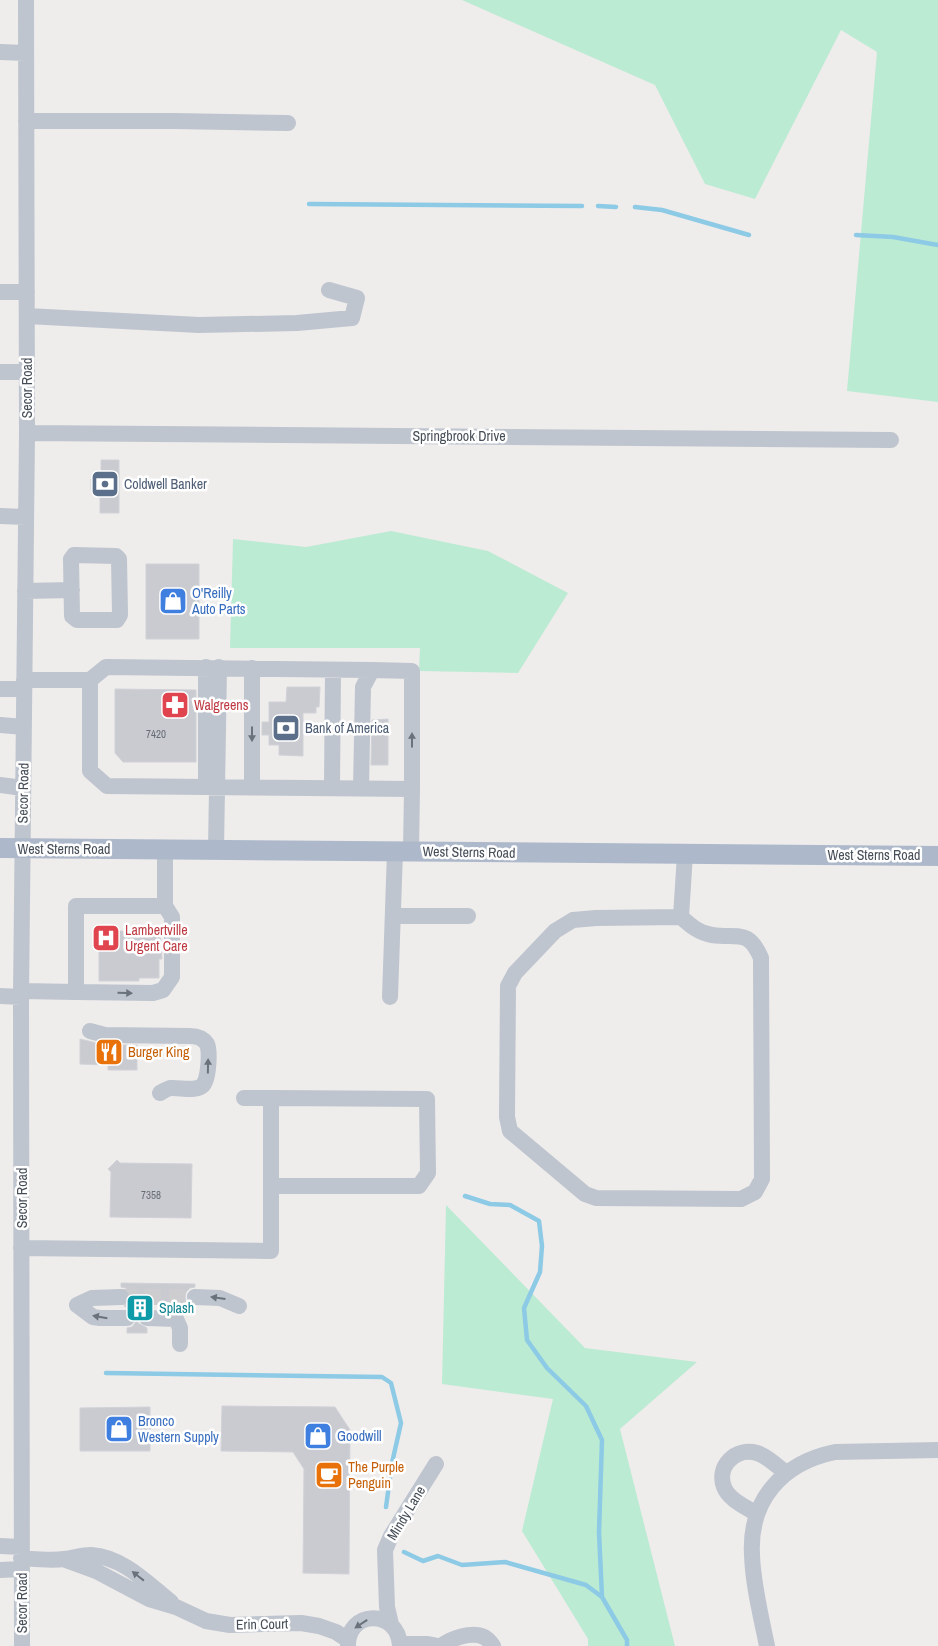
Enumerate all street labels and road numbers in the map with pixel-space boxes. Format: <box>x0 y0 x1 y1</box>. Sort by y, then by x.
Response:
street label: Secor Road <box>18 358 36 418</box>
street label: Springbrook Drive <box>412 427 506 445</box>
street label: Secor Road <box>13 763 33 823</box>
street label: West Sterns Road <box>18 840 110 858</box>
street label: West Sterns Road <box>422 842 516 862</box>
street label: West Sterns Road <box>828 846 920 864</box>
street label: Secor Road <box>13 1168 31 1228</box>
street label: Mindy Lane <box>383 1483 429 1543</box>
street label: Secor Road <box>13 1573 31 1633</box>
street label: Erin Court <box>236 1615 288 1633</box>

